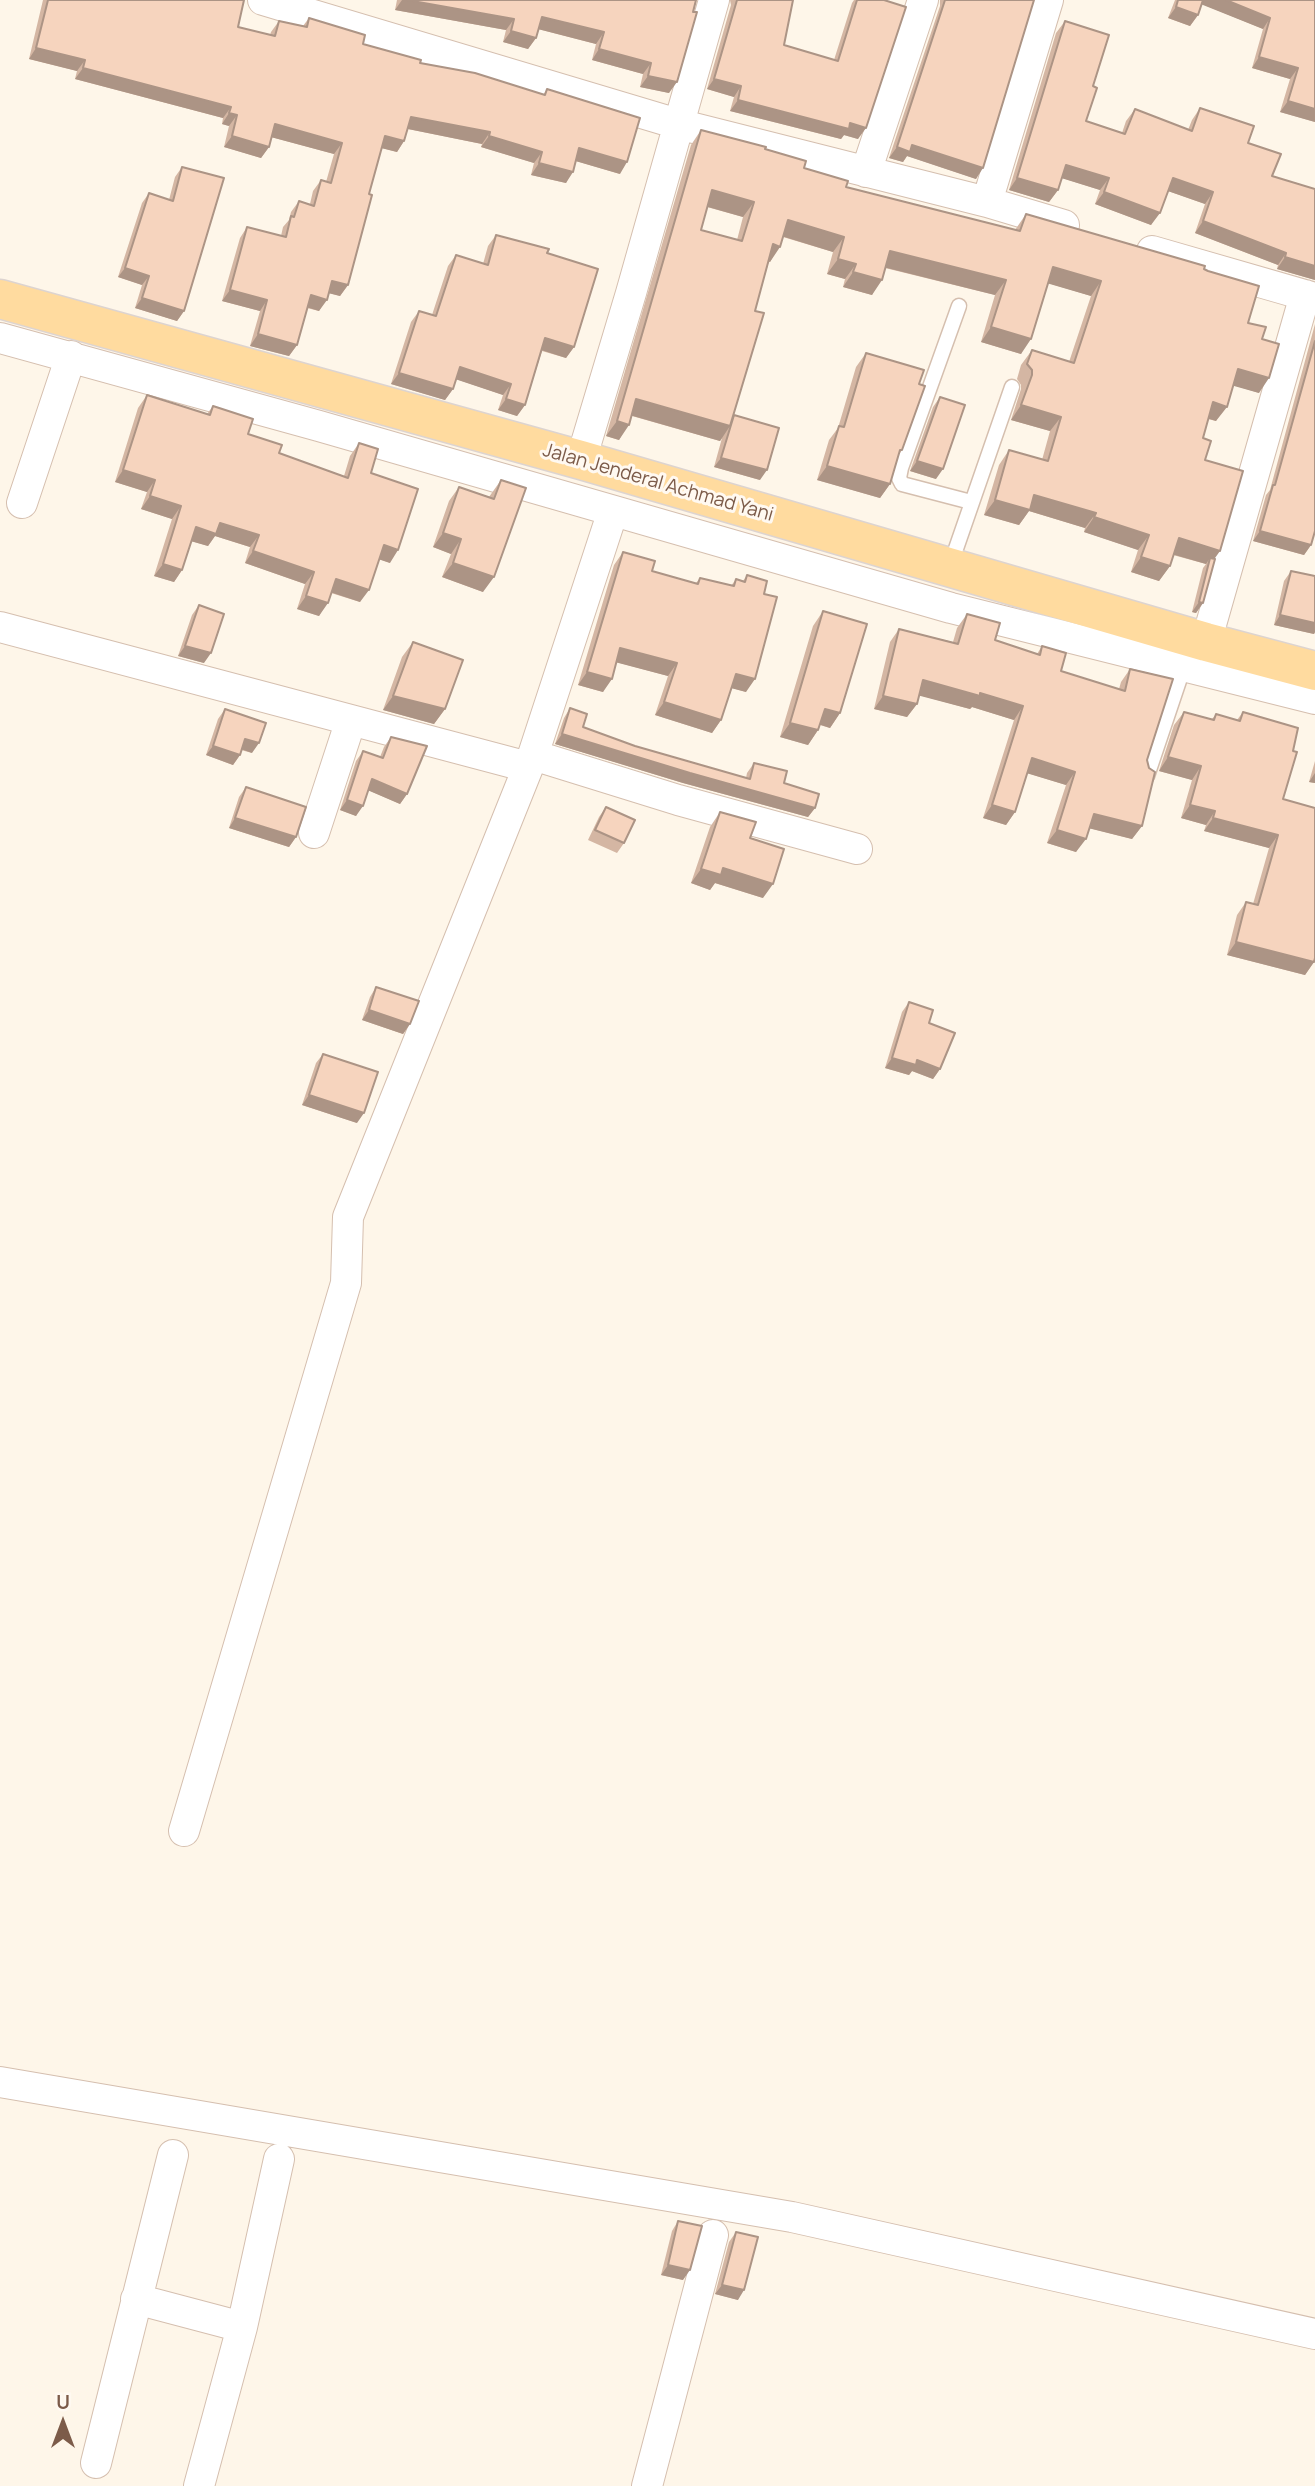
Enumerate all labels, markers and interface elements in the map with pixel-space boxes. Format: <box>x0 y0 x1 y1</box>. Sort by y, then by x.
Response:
street label: Jalan Jenderal Achmad Yani <box>540 439 776 527</box>
north arrow <box>28 2388 98 2458</box>
text: U <box>56 2389 70 2415</box>

